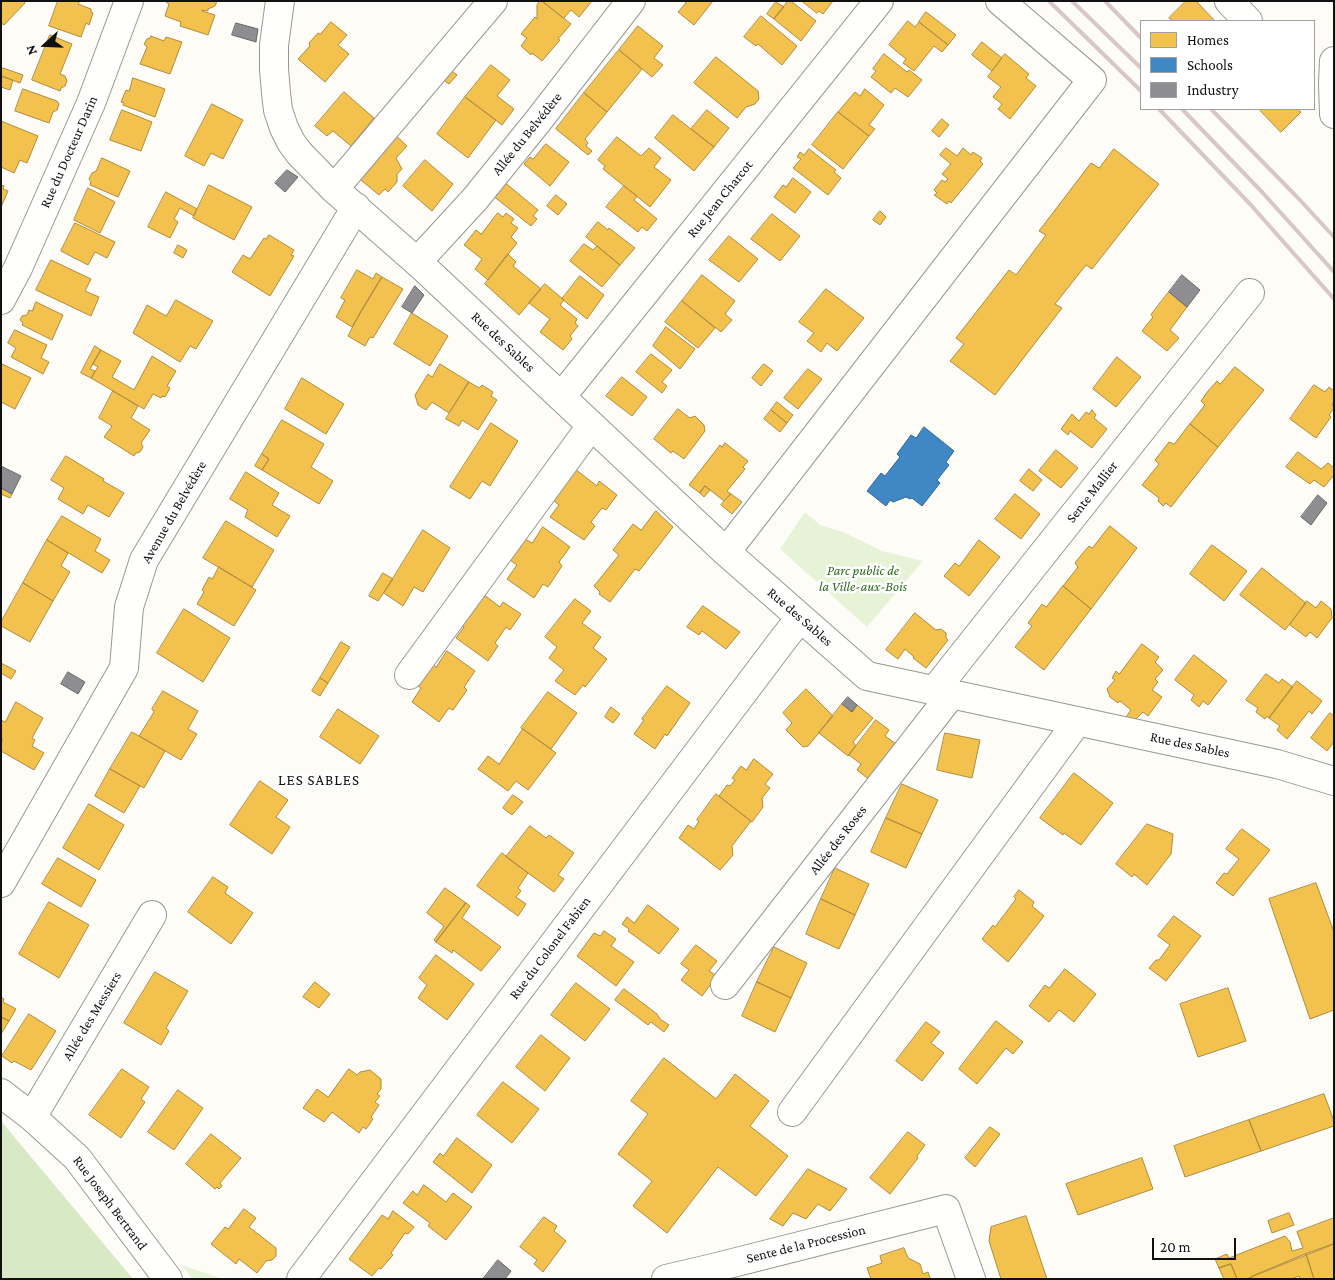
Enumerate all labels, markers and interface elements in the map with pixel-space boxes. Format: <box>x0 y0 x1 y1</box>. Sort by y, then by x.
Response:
north arrow <box>20 20 70 70</box>
legend <box>1140 20 1315 110</box>
text: Homes <box>1187 32 1229 48</box>
text: N <box>22 43 40 57</box>
text: Schools <box>1187 57 1233 73</box>
text: Industry <box>1187 82 1239 98</box>
street label: Allée du Belvédère <box>488 89 566 179</box>
street label: Rue du Docteur Darin <box>37 93 101 211</box>
street label: Rue Jean Charcot <box>684 157 756 241</box>
street label: Rue des Sables <box>468 308 538 376</box>
street label: Avenue du Belvédère <box>138 458 210 566</box>
street label: Sente Mallier <box>1063 458 1121 526</box>
park label: Parc public de la Ville-aux-Bois <box>819 563 907 596</box>
street label: Rue des Sables <box>764 584 836 650</box>
street label: Rue des Sables <box>1149 728 1231 762</box>
district label: LES SABLES <box>277 771 361 789</box>
street label: Allée des Roses <box>806 802 870 878</box>
street label: Rue du Colonel Fabien <box>506 893 594 1003</box>
street label: Allée des Messiers <box>59 968 125 1064</box>
street label: Rue Joseph Bertrand <box>69 1153 151 1253</box>
street label: Sente de la Procession <box>745 1221 867 1267</box>
scale bar <box>1155 1228 1239 1260</box>
text: 20 m <box>1160 1239 1191 1255</box>

